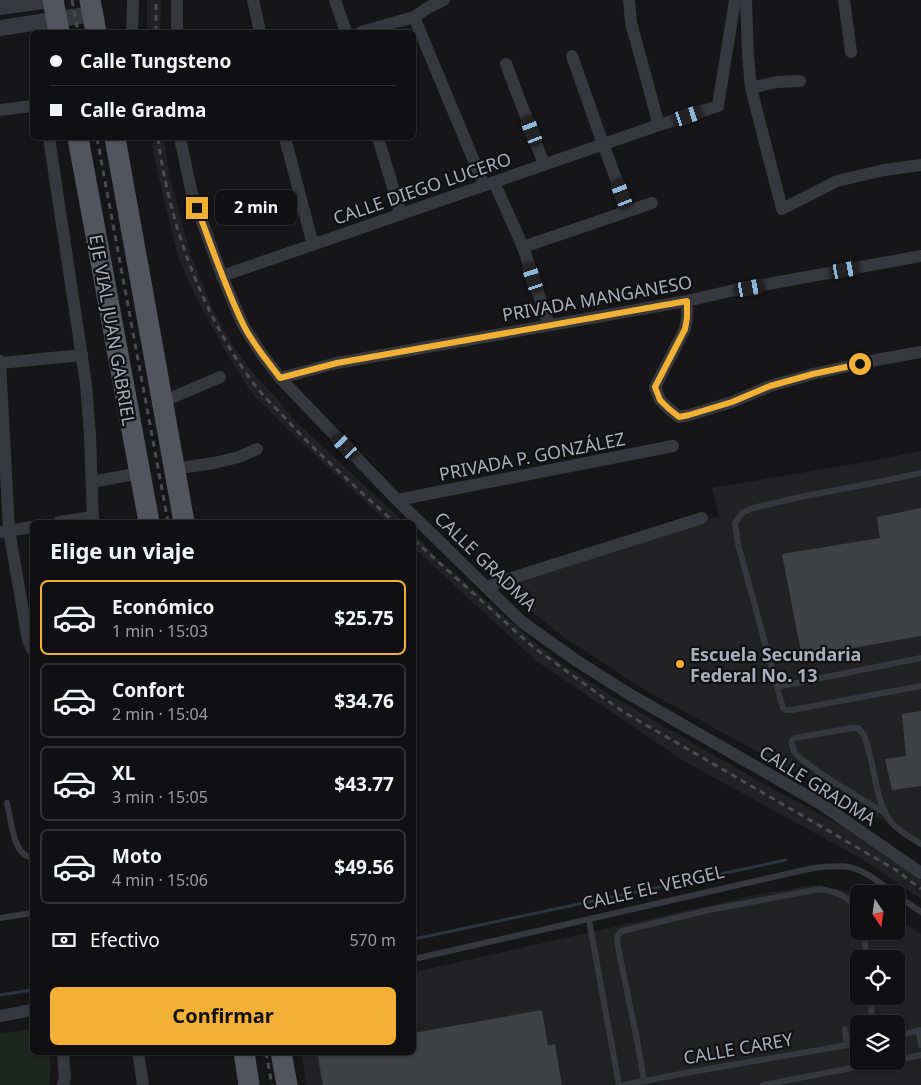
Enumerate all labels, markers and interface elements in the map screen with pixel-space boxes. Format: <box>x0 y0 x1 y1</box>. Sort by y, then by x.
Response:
text: Calle Tungsteno <box>80 48 231 74</box>
text: Calle Gradma <box>80 97 206 123</box>
car <box>671 104 704 128</box>
car <box>519 114 544 148</box>
street label: CALLE DIEGO LUCERO <box>330 146 514 230</box>
car <box>609 177 634 211</box>
callout: 2 min <box>214 190 297 226</box>
text: 2 min <box>234 196 278 218</box>
route end <box>186 197 208 219</box>
street label: EJE VIAL JUAN GABRIEL <box>84 232 142 428</box>
car <box>828 260 861 280</box>
car <box>521 261 544 295</box>
street label: PRIVADA MANGANESO <box>500 269 694 327</box>
car <box>733 278 766 298</box>
route start <box>849 353 871 375</box>
street label: PRIVADA P. GONZÁLEZ <box>437 426 627 486</box>
car <box>329 430 360 462</box>
street label: CALLE GRADMA <box>430 506 543 616</box>
text: Elige un viaje <box>50 535 195 565</box>
text: Económico <box>112 594 214 620</box>
icon: car <box>52 595 97 640</box>
text: $25.75 <box>334 605 394 631</box>
text: 1 min · 15:03 <box>112 620 208 642</box>
place label: Escuela Secundaria Federal No. 13 <box>690 642 861 687</box>
marker: Escuela Secundaria Federal No. 13 <box>674 658 686 670</box>
text: Confort <box>112 677 184 703</box>
icon: car <box>52 678 97 723</box>
text: $34.76 <box>334 688 394 714</box>
text: 2 min · 15:04 <box>112 703 208 725</box>
street label: CALLE GRADMA <box>755 740 881 831</box>
text: XL <box>112 760 135 786</box>
icon: car <box>52 761 97 806</box>
text: $43.77 <box>334 771 394 797</box>
text: 3 min · 15:05 <box>112 786 208 808</box>
text: Moto <box>112 843 162 869</box>
icon: car <box>52 844 97 889</box>
text: $49.56 <box>334 854 394 880</box>
street label: CALLE EL VERGEL <box>580 859 726 915</box>
text: 4 min · 15:06 <box>112 869 208 891</box>
north arrow <box>850 885 905 940</box>
map controls <box>850 885 905 1070</box>
icon: cash <box>50 926 78 954</box>
text: Efectivo <box>90 927 160 953</box>
text: 570 m <box>349 929 396 951</box>
button: locate <box>850 950 905 1005</box>
button: Confirmar <box>50 987 396 1045</box>
button: layers <box>850 1015 905 1070</box>
street label: CALLE CAREY <box>681 1026 795 1069</box>

